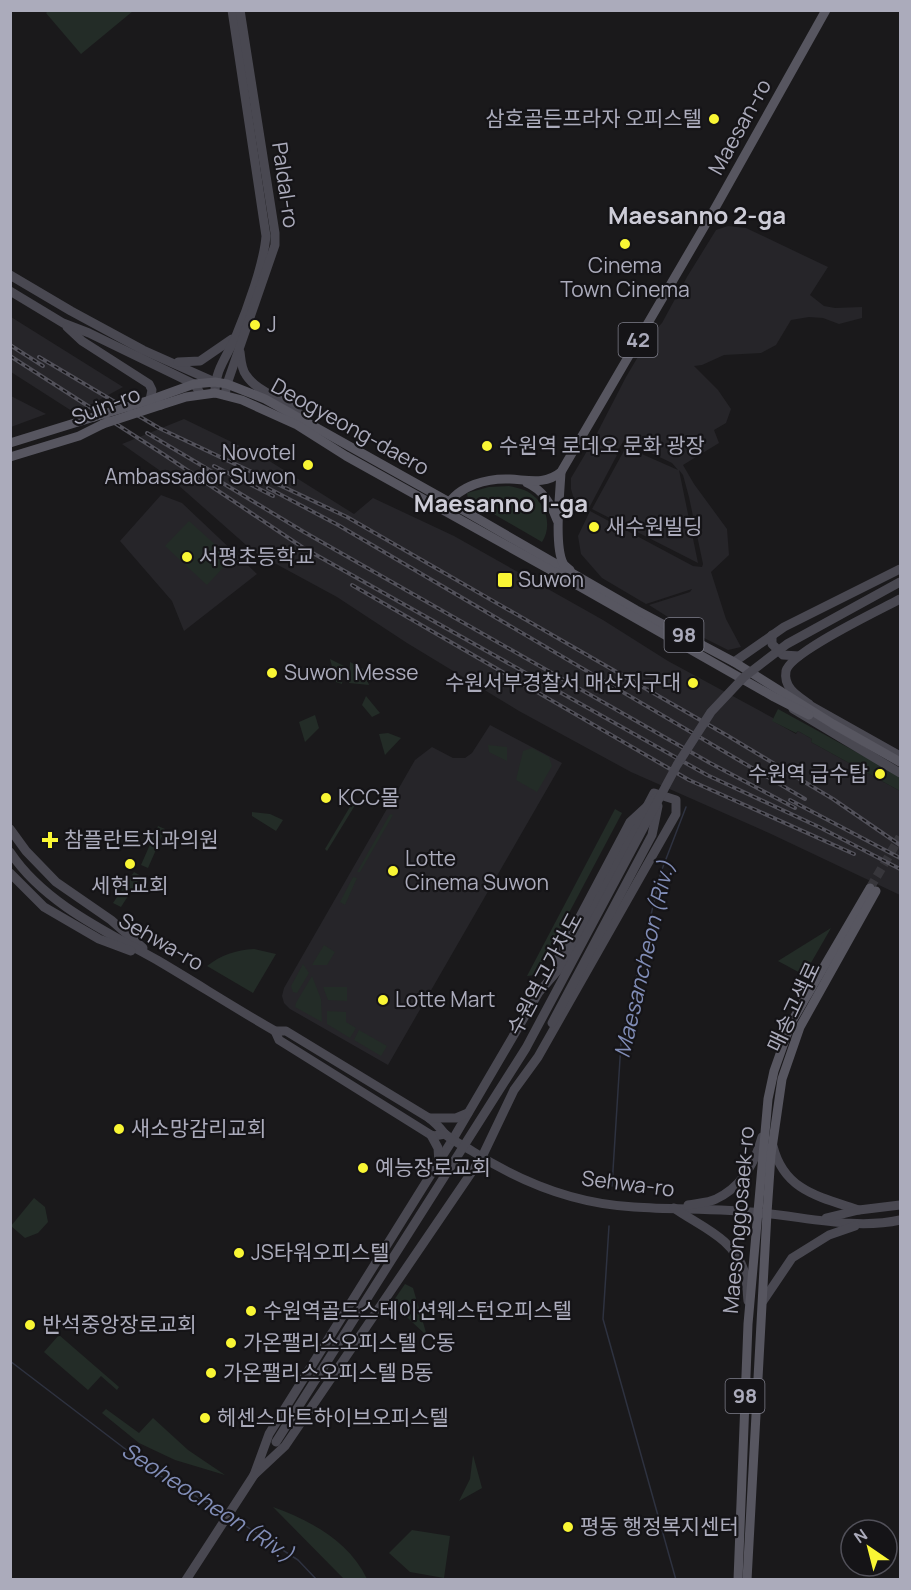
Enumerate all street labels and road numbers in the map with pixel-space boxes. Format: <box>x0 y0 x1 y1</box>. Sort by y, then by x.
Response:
street label: Maesan-ro <box>701 74 777 179</box>
street label: Paldal-ro <box>266 140 306 230</box>
road number: 42 <box>618 323 658 357</box>
street label: Deogyeong-daero <box>267 371 434 481</box>
street label: Suin-ro <box>67 379 144 431</box>
road number: 98 <box>664 618 704 652</box>
street label: Sehwa-ro <box>114 906 209 977</box>
street label: 수원역고가차도 <box>500 907 588 1040</box>
street label: 매송고색로 <box>760 957 826 1056</box>
street label: Maesonggosaek-ro <box>716 1125 760 1315</box>
street label: Sehwa-ro <box>580 1163 676 1203</box>
road number: 98 <box>726 1379 764 1413</box>

